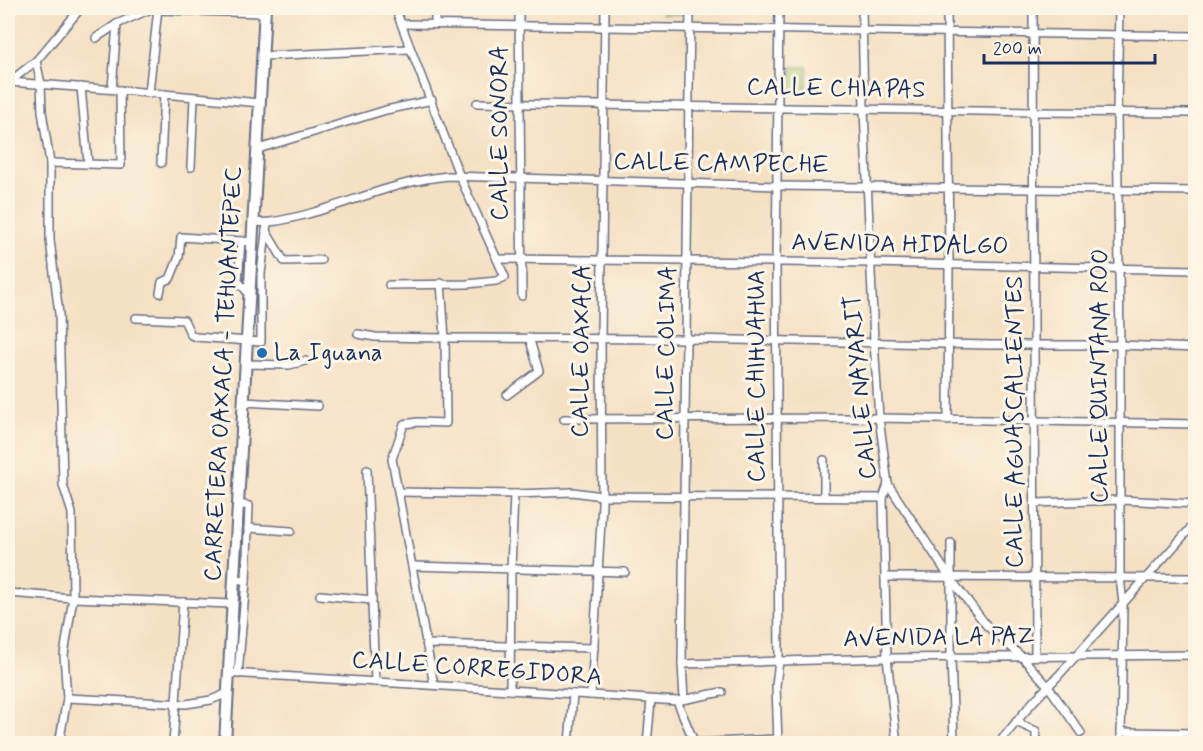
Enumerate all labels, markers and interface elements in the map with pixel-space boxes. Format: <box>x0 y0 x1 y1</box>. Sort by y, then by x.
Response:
scale bar <box>984 27 1155 65</box>
text: 200 m <box>993 37 1042 61</box>
street label: CALLE SONORA <box>485 45 516 221</box>
street label: CALLE CHIAPAS <box>746 72 926 106</box>
street label: CALLE CAMPECHE <box>613 147 829 181</box>
street label: CARRETERA OAXACA - TEHUANTEPEC <box>198 166 250 582</box>
street label: AVENIDA HIDALGO <box>791 228 1009 262</box>
street label: CALLE QUINTANA ROO <box>1085 249 1116 503</box>
street label: CALLE OAXACA <box>565 264 599 438</box>
street label: CALLE COLIMA <box>650 265 684 441</box>
street label: CALLE CHIHUAHUA <box>742 269 773 483</box>
street label: CALLE AGUASCALIENTES <box>1000 276 1031 568</box>
street label: CALLE NAYARIT <box>837 293 885 481</box>
place label: La Iguana <box>274 338 382 369</box>
marker: La Iguana <box>255 346 269 360</box>
street label: AVENIDA LA PAZ <box>843 621 1035 655</box>
street label: CALLE CORREGIDORA <box>351 645 603 693</box>

